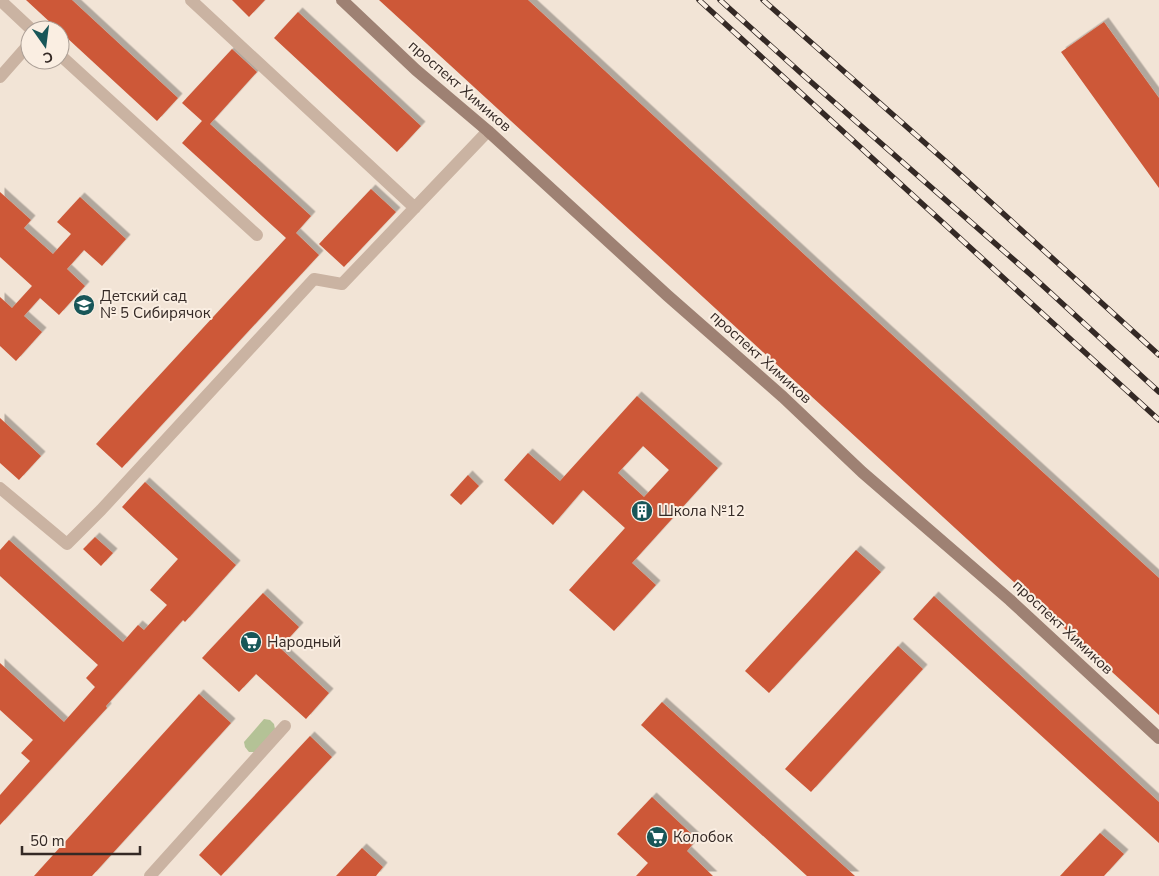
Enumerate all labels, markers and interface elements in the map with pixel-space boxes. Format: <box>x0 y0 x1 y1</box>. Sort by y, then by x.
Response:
north arrow <box>20 20 70 70</box>
street label: проспект Химиков <box>404 36 516 136</box>
text: С <box>41 47 55 68</box>
place label: Детский сад № 5 Сибирячок <box>100 286 211 323</box>
school or university icon: Детский сад № 5 Сибирячок <box>72 293 96 317</box>
street label: проспект Химиков <box>706 306 816 408</box>
building icon: Школа №12 <box>630 499 654 523</box>
place label: Школа №12 <box>658 501 745 521</box>
street label: проспект Химиков <box>1009 575 1117 679</box>
supermarket icon: Народный <box>239 630 263 654</box>
place label: Народный <box>267 632 341 652</box>
scale bar <box>22 824 140 856</box>
supermarket icon: Колобок <box>645 825 669 849</box>
place label: Колобок <box>673 827 733 847</box>
text: 50 m <box>30 831 65 851</box>

